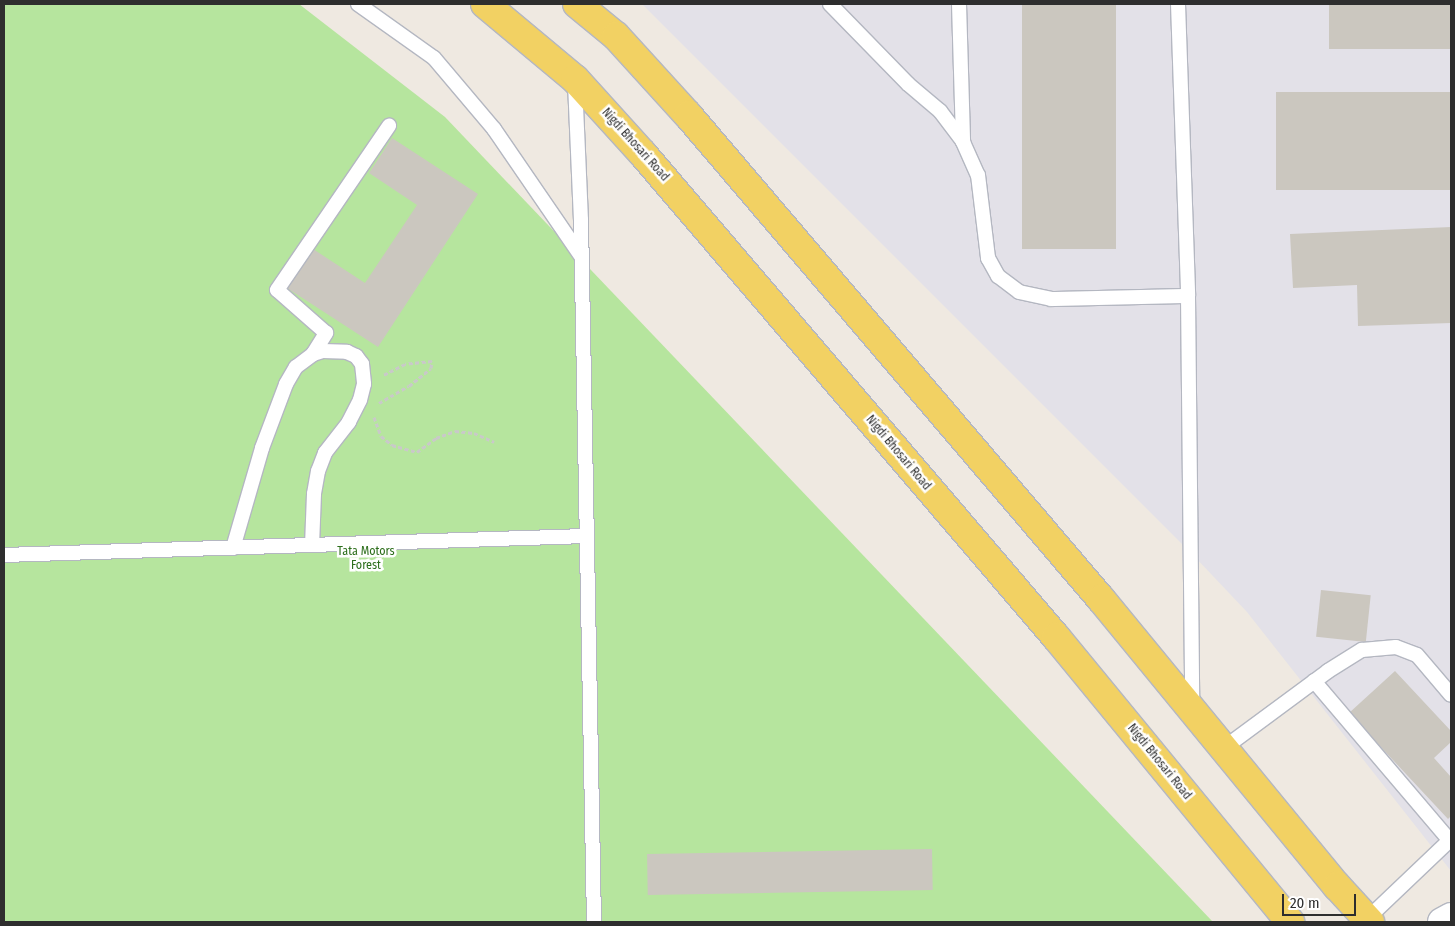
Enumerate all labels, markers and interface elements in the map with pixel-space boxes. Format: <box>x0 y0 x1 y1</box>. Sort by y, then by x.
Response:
street label: Nigdi Bhosari Road <box>599 106 671 184</box>
street label: Nigdi Bhosari Road <box>863 413 933 493</box>
park label: Tata Motors Forest <box>337 545 395 573</box>
street label: Nigdi Bhosari Road <box>1124 721 1194 803</box>
scale bar <box>1285 884 1359 916</box>
text: 20 m <box>1290 894 1320 912</box>

